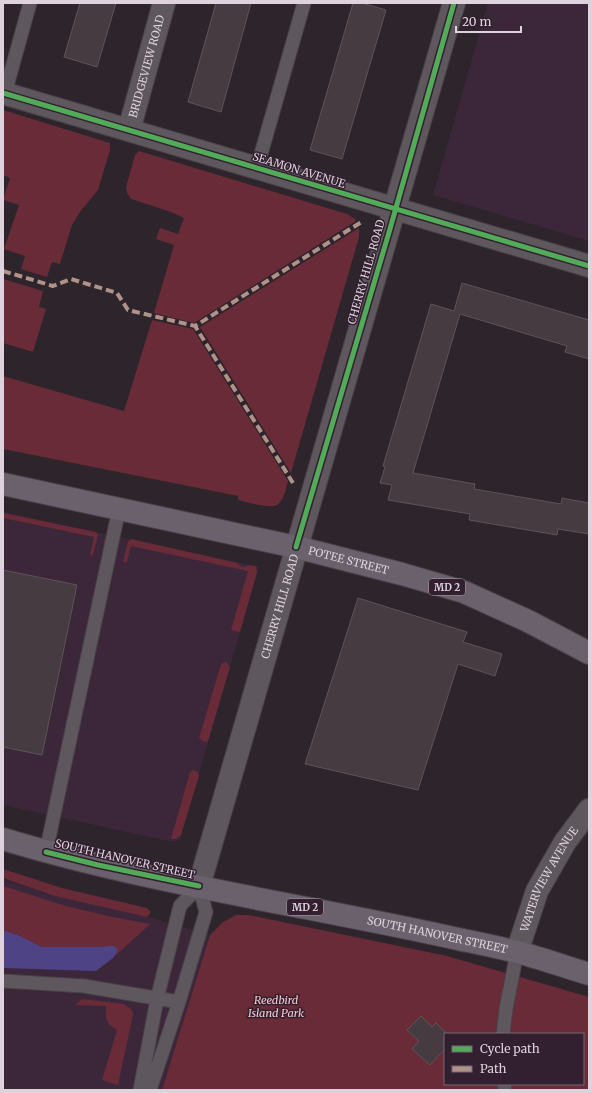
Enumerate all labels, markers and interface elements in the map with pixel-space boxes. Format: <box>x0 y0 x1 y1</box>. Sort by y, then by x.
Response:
scale bar <box>456 8 521 34</box>
street label: BRIDGEVIEW ROAD <box>126 13 167 119</box>
text: 20 m <box>462 14 491 29</box>
street label: SEAMON AVENUE <box>251 149 347 191</box>
street label: CHERRY HILL ROAD <box>344 218 388 326</box>
street label: POTEE STREET <box>307 543 391 577</box>
street label: CHERRY HILL ROAD <box>258 553 301 660</box>
road number: MD 2 <box>429 579 465 595</box>
street label: WATERVIEW AVENUE <box>517 824 581 934</box>
street label: SOUTH HANOVER STREET <box>54 836 197 882</box>
road number: MD 2 <box>287 899 323 915</box>
street label: SOUTH HANOVER STREET <box>366 913 509 957</box>
park label: Reedbird Island Park <box>248 993 304 1020</box>
legend <box>444 1033 584 1085</box>
text: Cycle path <box>480 1041 540 1056</box>
text: Path <box>480 1061 506 1076</box>

